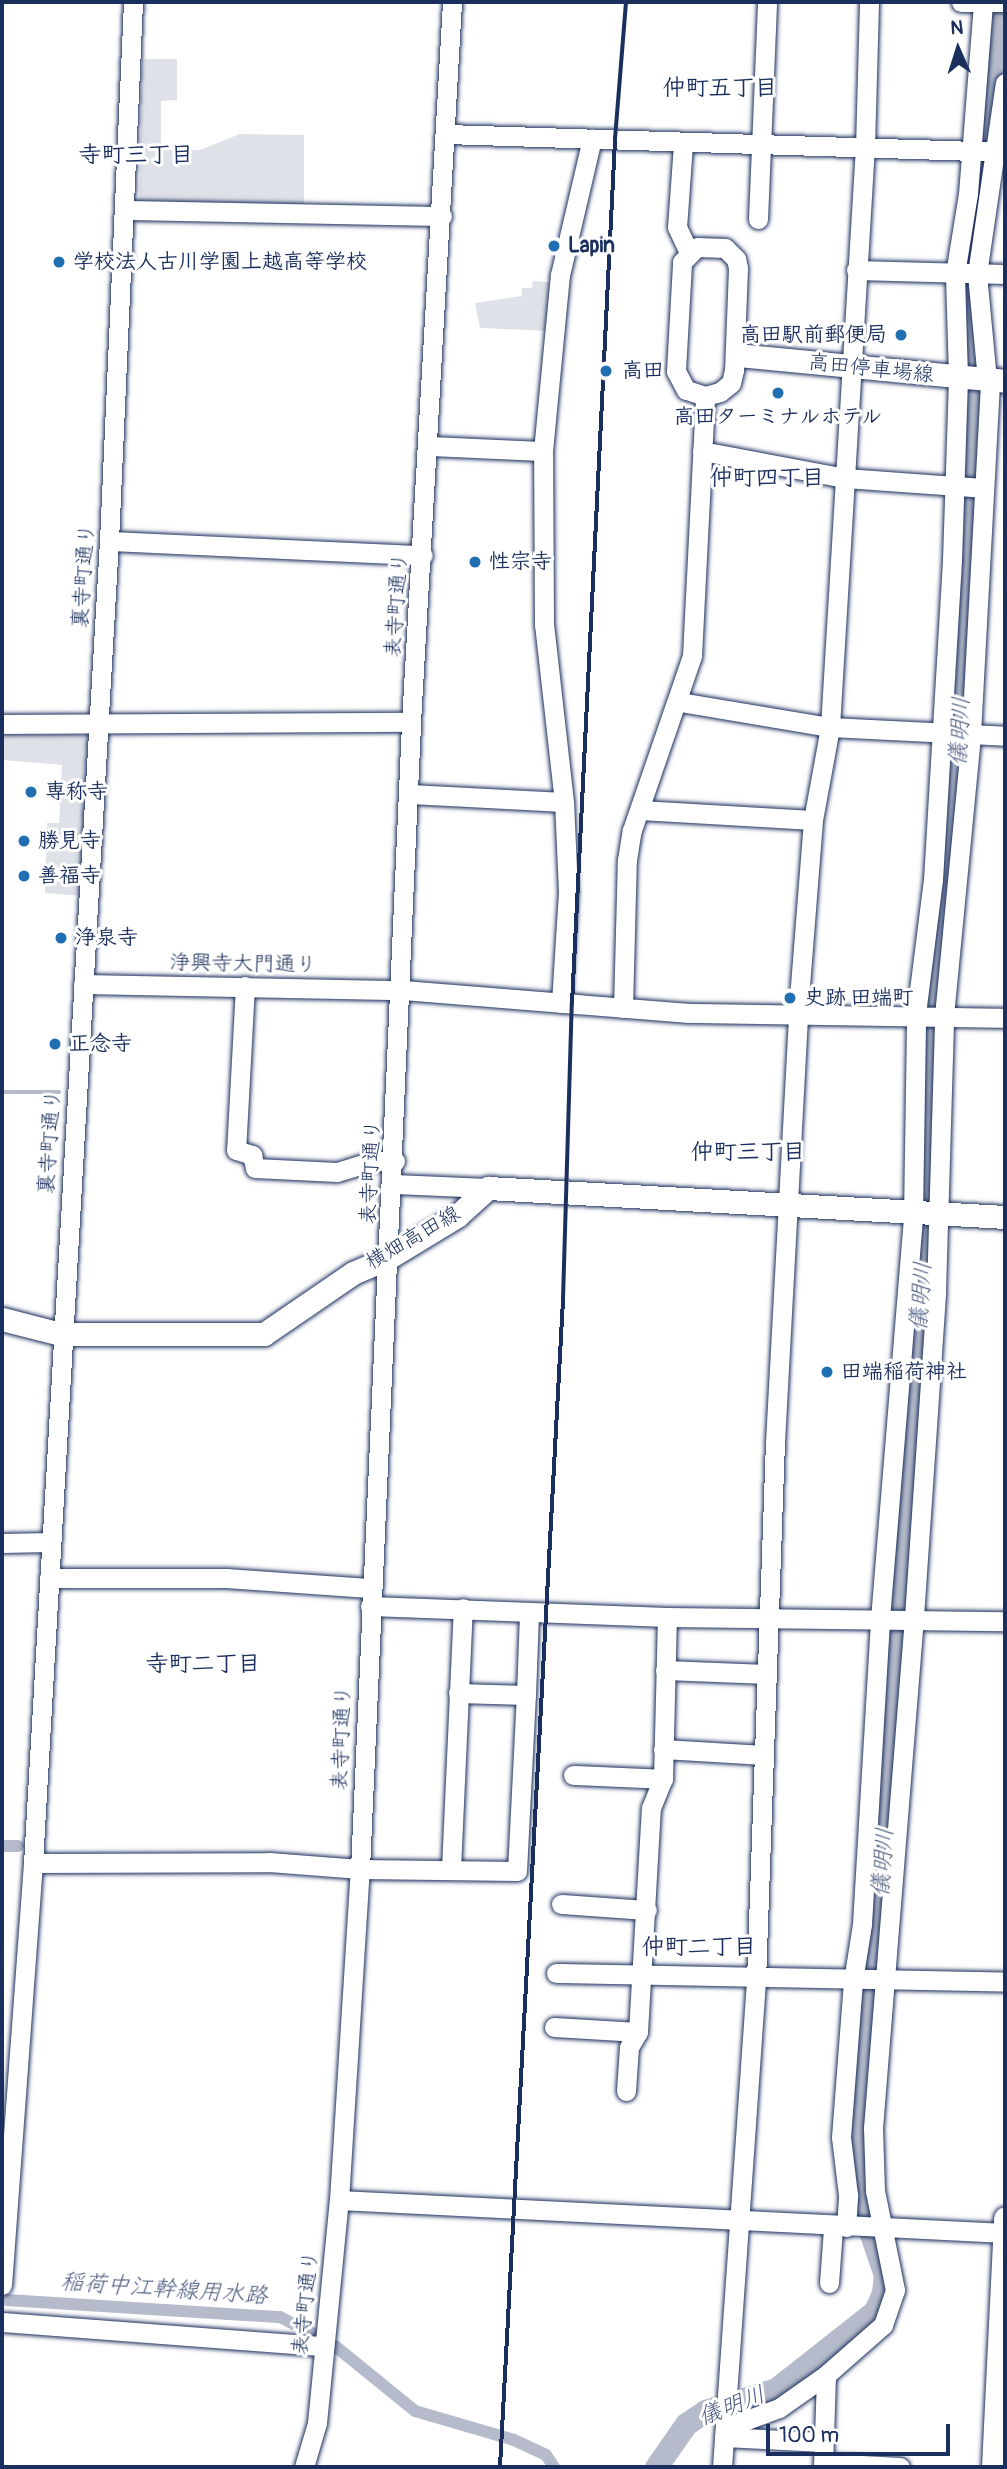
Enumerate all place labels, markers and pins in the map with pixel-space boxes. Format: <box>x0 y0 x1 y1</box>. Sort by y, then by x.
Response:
place label: Lapin <box>568 233 615 259</box>
marker: Lapin <box>546 238 562 254</box>
place label: 学校法人古川学園上越高等学校 <box>73 249 367 275</box>
marker: 学校法人古川学園上越高等学校 <box>51 254 67 270</box>
place label: 高田駅前郵便局 <box>740 322 887 348</box>
marker: 高田駅前郵便局 <box>893 327 909 343</box>
place label: 高田 <box>622 358 664 384</box>
marker: 高田 <box>596 361 616 381</box>
marker: 高田ターミナルホテル <box>770 385 786 401</box>
place label: 高田ターミナルホテル <box>673 404 883 430</box>
place label: 性宗寺 <box>489 549 552 575</box>
marker: 性宗寺 <box>467 554 483 570</box>
place label: 専称寺 <box>45 779 108 805</box>
marker: 専称寺 <box>23 784 39 800</box>
place label: 勝見寺 <box>38 828 101 854</box>
marker: 勝見寺 <box>16 833 32 849</box>
place label: 善福寺 <box>38 863 101 889</box>
marker: 善福寺 <box>16 868 32 884</box>
place label: 浄泉寺 <box>75 925 138 951</box>
marker: 浄泉寺 <box>53 930 69 946</box>
place label: 史跡 田端町 <box>804 985 914 1011</box>
marker: 史跡 田端町 <box>782 990 798 1006</box>
place label: 正念寺 <box>69 1031 132 1057</box>
marker: 正念寺 <box>47 1036 63 1052</box>
place label: 田端稲荷神社 <box>841 1359 967 1385</box>
marker: 田端稲荷神社 <box>819 1364 835 1380</box>

